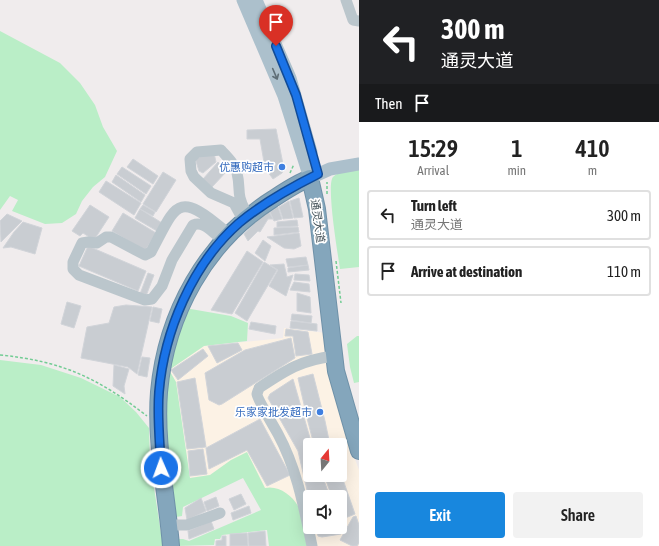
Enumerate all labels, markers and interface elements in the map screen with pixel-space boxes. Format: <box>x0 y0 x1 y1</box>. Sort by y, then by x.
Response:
pin <box>259 5 293 46</box>
icon: arrive <box>265 11 287 33</box>
text: 300 m <box>441 13 504 45</box>
icon: left <box>375 16 427 68</box>
text: 通灵大道 <box>441 50 513 71</box>
one-way arrow <box>272 68 280 80</box>
icon: arrive <box>411 92 433 114</box>
text: Then <box>375 95 403 112</box>
text: 15:29 <box>409 135 458 162</box>
text: 1 <box>511 135 522 162</box>
text: 410 <box>576 135 609 162</box>
place label: 优惠购超市 <box>219 161 274 173</box>
marker: 优惠购超市 <box>277 162 287 172</box>
text: Arrival <box>417 163 449 178</box>
text: min <box>507 163 526 178</box>
text: m <box>588 163 597 178</box>
text: Turn left <box>411 197 457 214</box>
street label: 通灵大道 <box>309 198 327 244</box>
icon: left <box>377 204 399 226</box>
text: 300 m <box>607 207 641 224</box>
text: 通灵大道 <box>411 217 463 232</box>
icon: arrive <box>377 260 399 282</box>
text: Arrive at destination <box>411 263 522 280</box>
text: 110 m <box>607 263 641 280</box>
place label: 乐家家批发超市 <box>235 406 312 418</box>
marker: 乐家家批发超市 <box>315 407 325 417</box>
north arrow <box>303 438 347 482</box>
map controls <box>303 438 347 534</box>
position arrow <box>140 447 182 489</box>
button: sound <box>303 490 347 534</box>
button: Exit <box>375 492 505 538</box>
button: Share <box>513 492 643 538</box>

